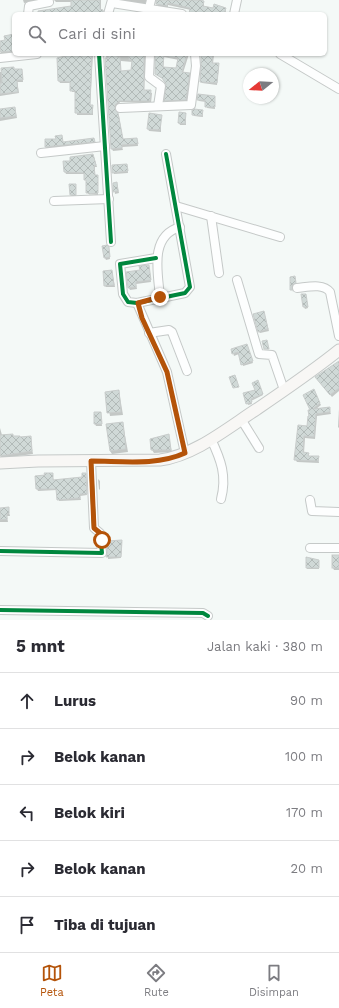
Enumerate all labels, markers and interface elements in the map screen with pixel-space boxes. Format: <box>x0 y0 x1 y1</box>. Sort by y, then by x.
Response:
search box <box>12 12 327 56</box>
icon: search <box>26 23 48 45</box>
text: Cari di sini <box>58 25 136 43</box>
north arrow <box>243 68 279 104</box>
route end <box>151 288 169 306</box>
route start <box>93 531 111 549</box>
text: 5 mnt <box>16 636 65 656</box>
text: Jalan kaki · 380 m <box>207 639 323 654</box>
icon: ahead <box>16 690 38 712</box>
text: Lurus <box>54 692 96 710</box>
text: 90 m <box>290 693 323 708</box>
icon: right <box>16 746 38 768</box>
text: Belok kanan <box>54 748 145 766</box>
text: 100 m <box>285 749 323 764</box>
icon: left <box>16 802 38 824</box>
text: Belok kiri <box>54 804 125 822</box>
text: 170 m <box>286 805 323 820</box>
icon: right <box>16 858 38 880</box>
text: Belok kanan <box>54 860 145 878</box>
text: 20 m <box>291 861 323 876</box>
icon: arrive <box>16 914 38 936</box>
text: Tiba di tujuan <box>54 916 156 934</box>
tab: Peta <box>40 962 64 999</box>
tab: Rute <box>144 962 169 999</box>
tab: Disimpan <box>249 962 299 999</box>

